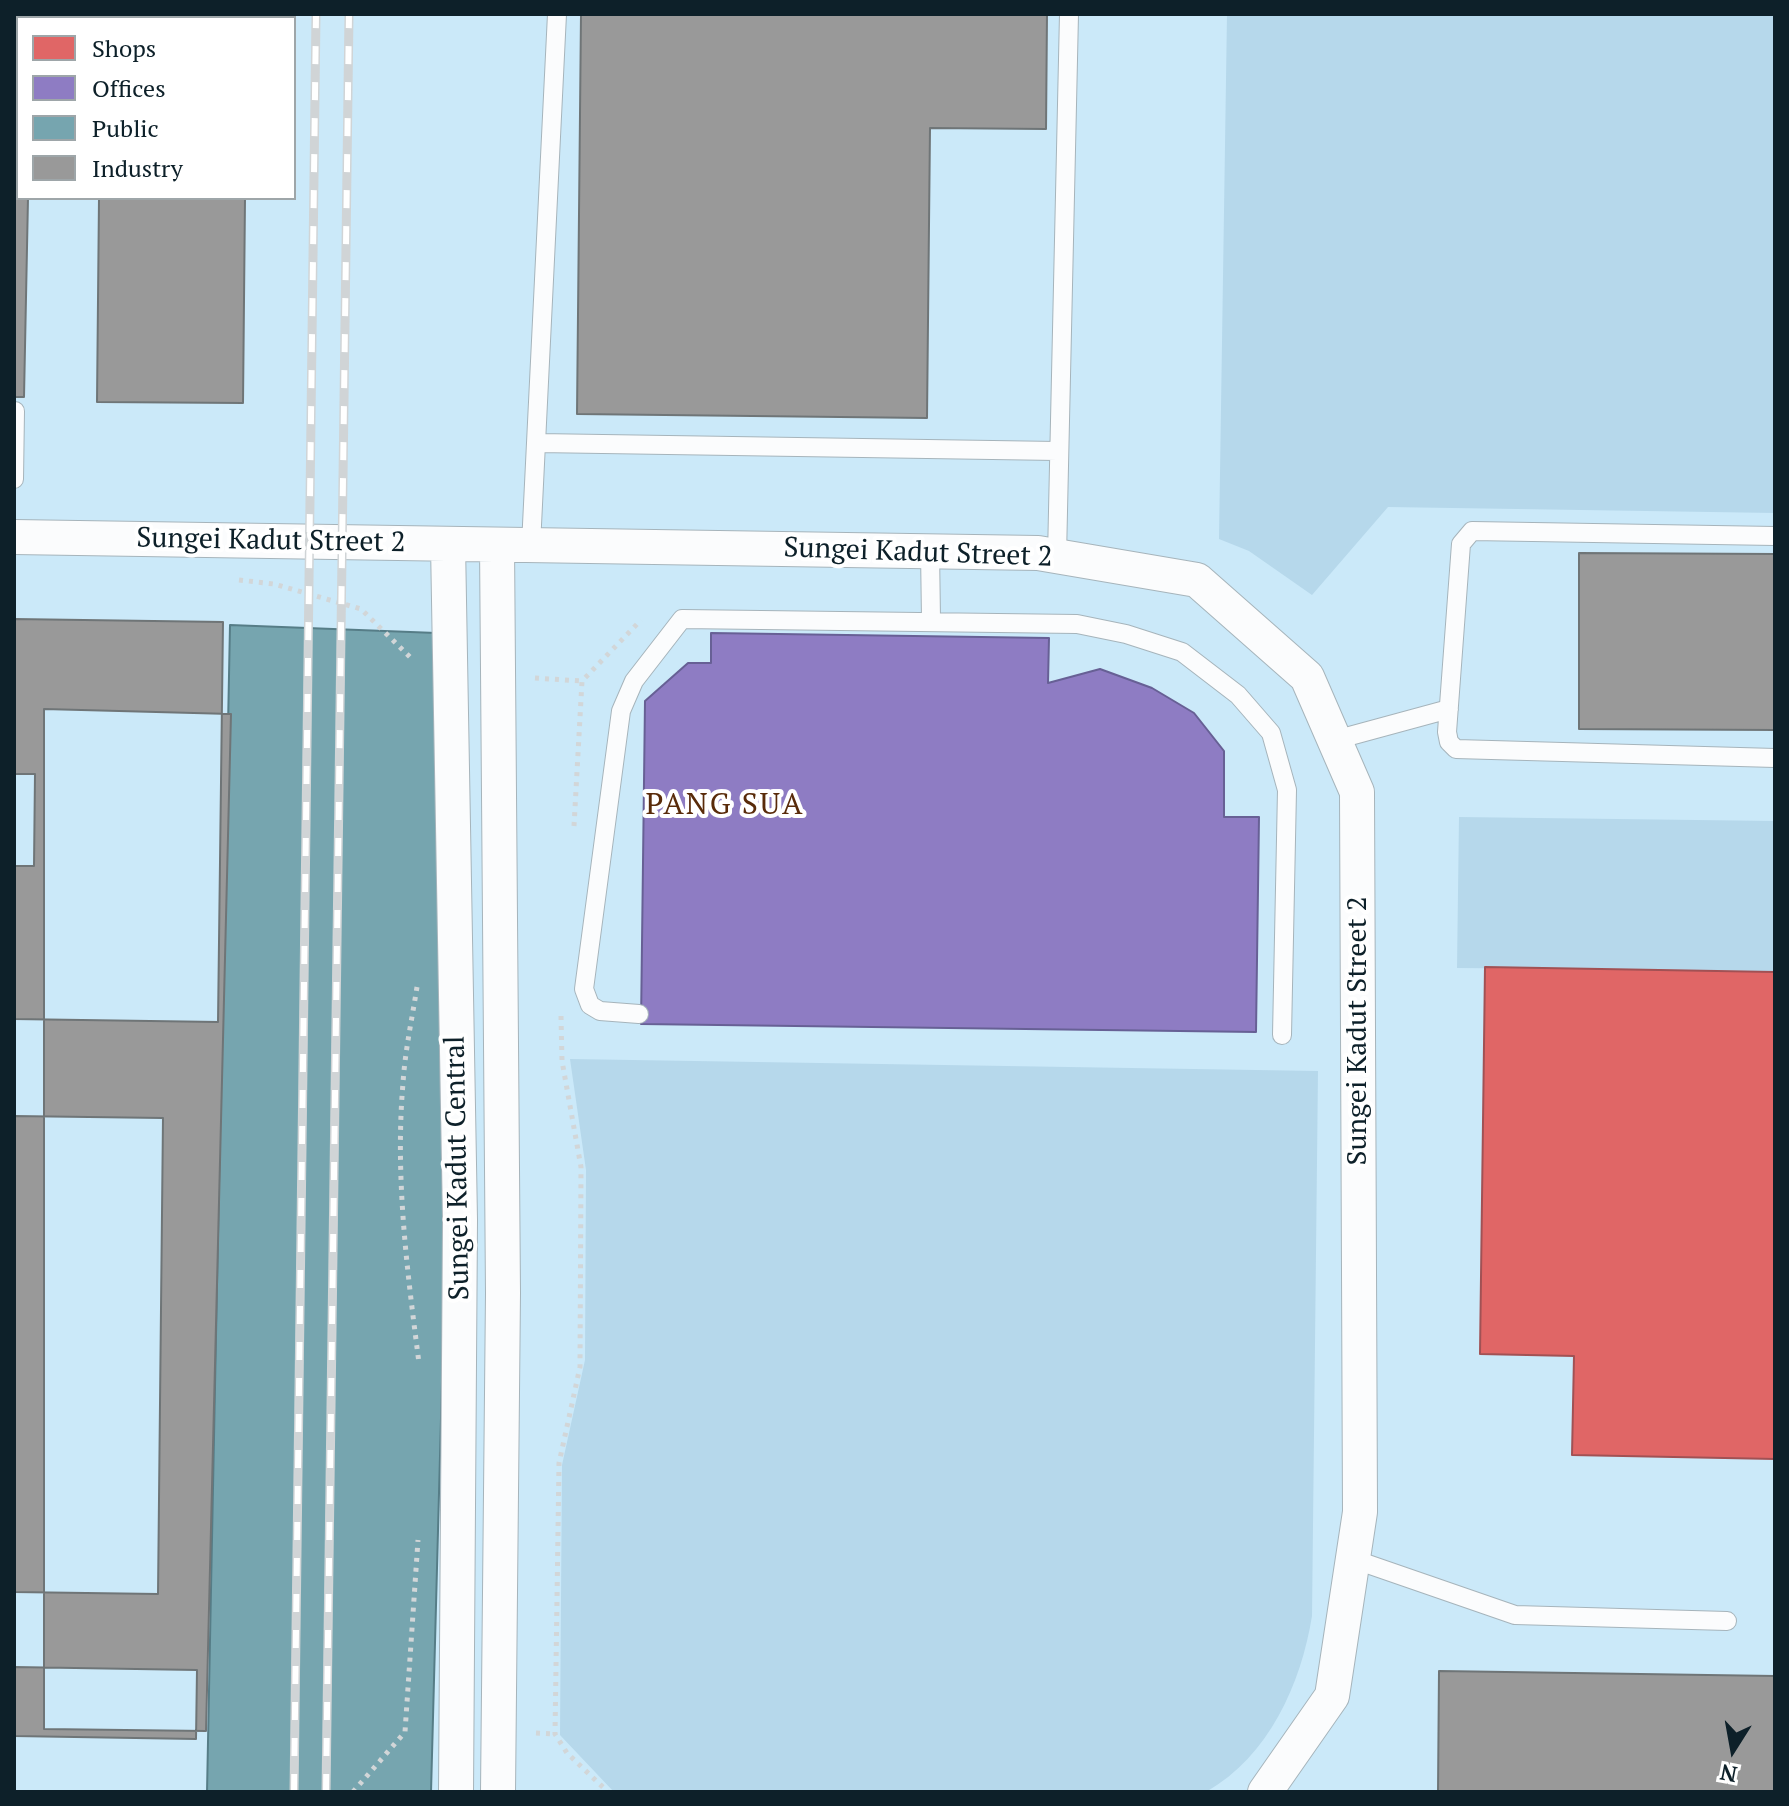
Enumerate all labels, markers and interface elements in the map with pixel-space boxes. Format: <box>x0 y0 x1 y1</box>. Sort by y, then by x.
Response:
legend <box>16 16 296 200</box>
text: Shops <box>92 32 156 64</box>
text: Offices <box>92 72 166 104</box>
text: Public <box>92 112 159 144</box>
text: Industry <box>92 152 183 184</box>
street label: Sungei Kadut Street 2 <box>136 522 406 560</box>
street label: Sungei Kadut Street 2 <box>783 532 1053 574</box>
district label: PANG SUA <box>646 787 804 823</box>
street label: Sungei Kadut Street 2 <box>1341 896 1375 1166</box>
street label: Sungei Kadut Central <box>439 1035 477 1301</box>
north arrow <box>1693 1710 1773 1790</box>
text: N <box>1717 1758 1739 1790</box>

